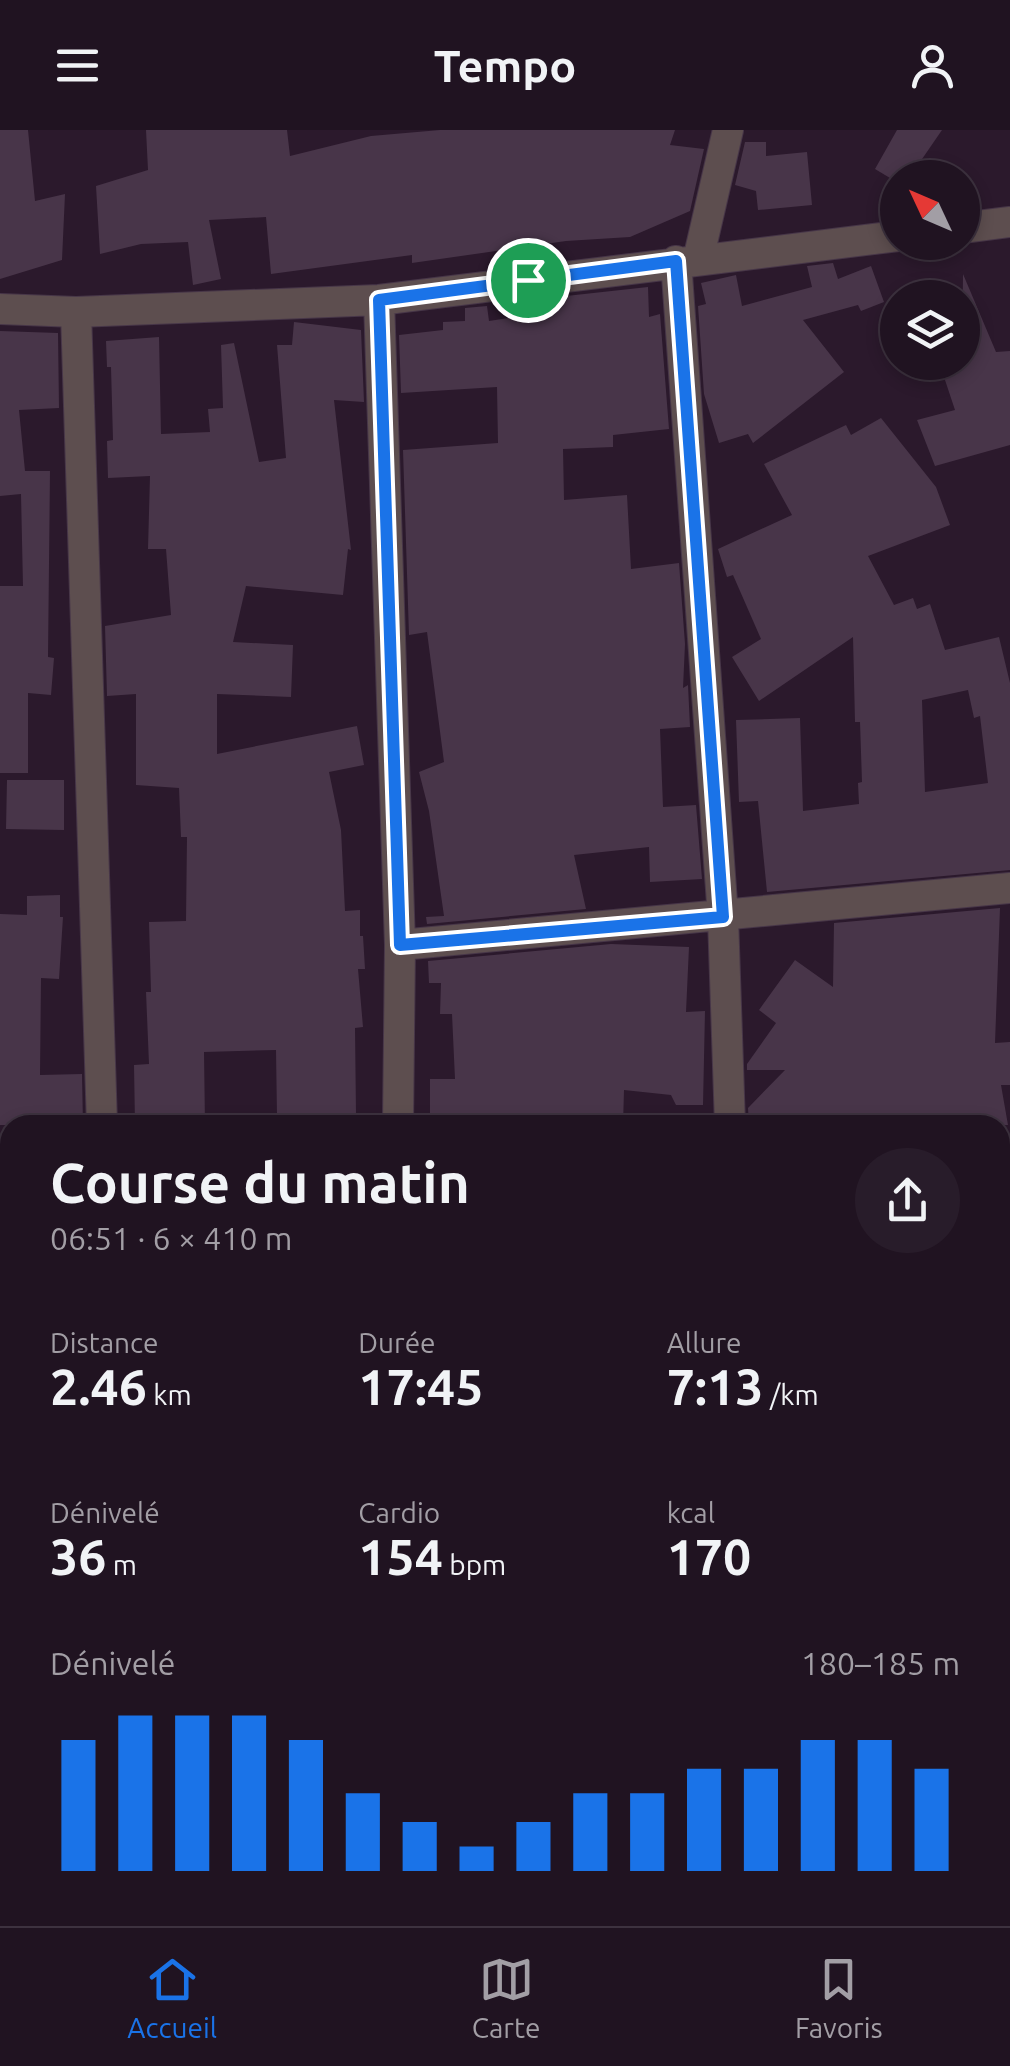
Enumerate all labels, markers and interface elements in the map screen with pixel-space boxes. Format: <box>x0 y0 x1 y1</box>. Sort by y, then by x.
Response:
icon: menu <box>50 38 105 93</box>
icon: person <box>905 38 960 93</box>
text: Tempo <box>434 40 576 91</box>
north arrow <box>880 160 980 260</box>
map controls <box>880 160 980 380</box>
pin <box>486 238 571 323</box>
icon: arrive <box>501 253 556 308</box>
button: layers <box>880 280 980 380</box>
button: share <box>855 1148 960 1253</box>
text: Course du matin <box>50 1152 470 1213</box>
text: 06:51 · 6 × 410 m <box>50 1220 292 1256</box>
text: Distance <box>50 1327 158 1358</box>
text: Durée <box>358 1327 436 1358</box>
text: Allure <box>667 1327 742 1358</box>
text: 2.46 <box>50 1358 147 1414</box>
text: 17:45 <box>358 1358 483 1414</box>
text: 7:13 <box>667 1358 764 1414</box>
text: km <box>147 1379 192 1410</box>
text: /km <box>764 1379 819 1410</box>
text: Dénivelé <box>50 1497 160 1528</box>
text: Cardio <box>358 1497 440 1528</box>
text: kcal <box>667 1497 715 1528</box>
text: 36 <box>50 1528 106 1584</box>
text: 154 <box>358 1528 443 1584</box>
text: 170 <box>667 1528 751 1584</box>
text: m <box>106 1549 137 1580</box>
text: bpm <box>443 1549 506 1580</box>
text: Dénivelé <box>50 1645 176 1681</box>
text: 180–185 m <box>801 1645 960 1681</box>
tab: Accueil <box>127 1952 217 2043</box>
tab: Carte <box>472 1952 540 2043</box>
tab: Favoris <box>795 1952 883 2043</box>

